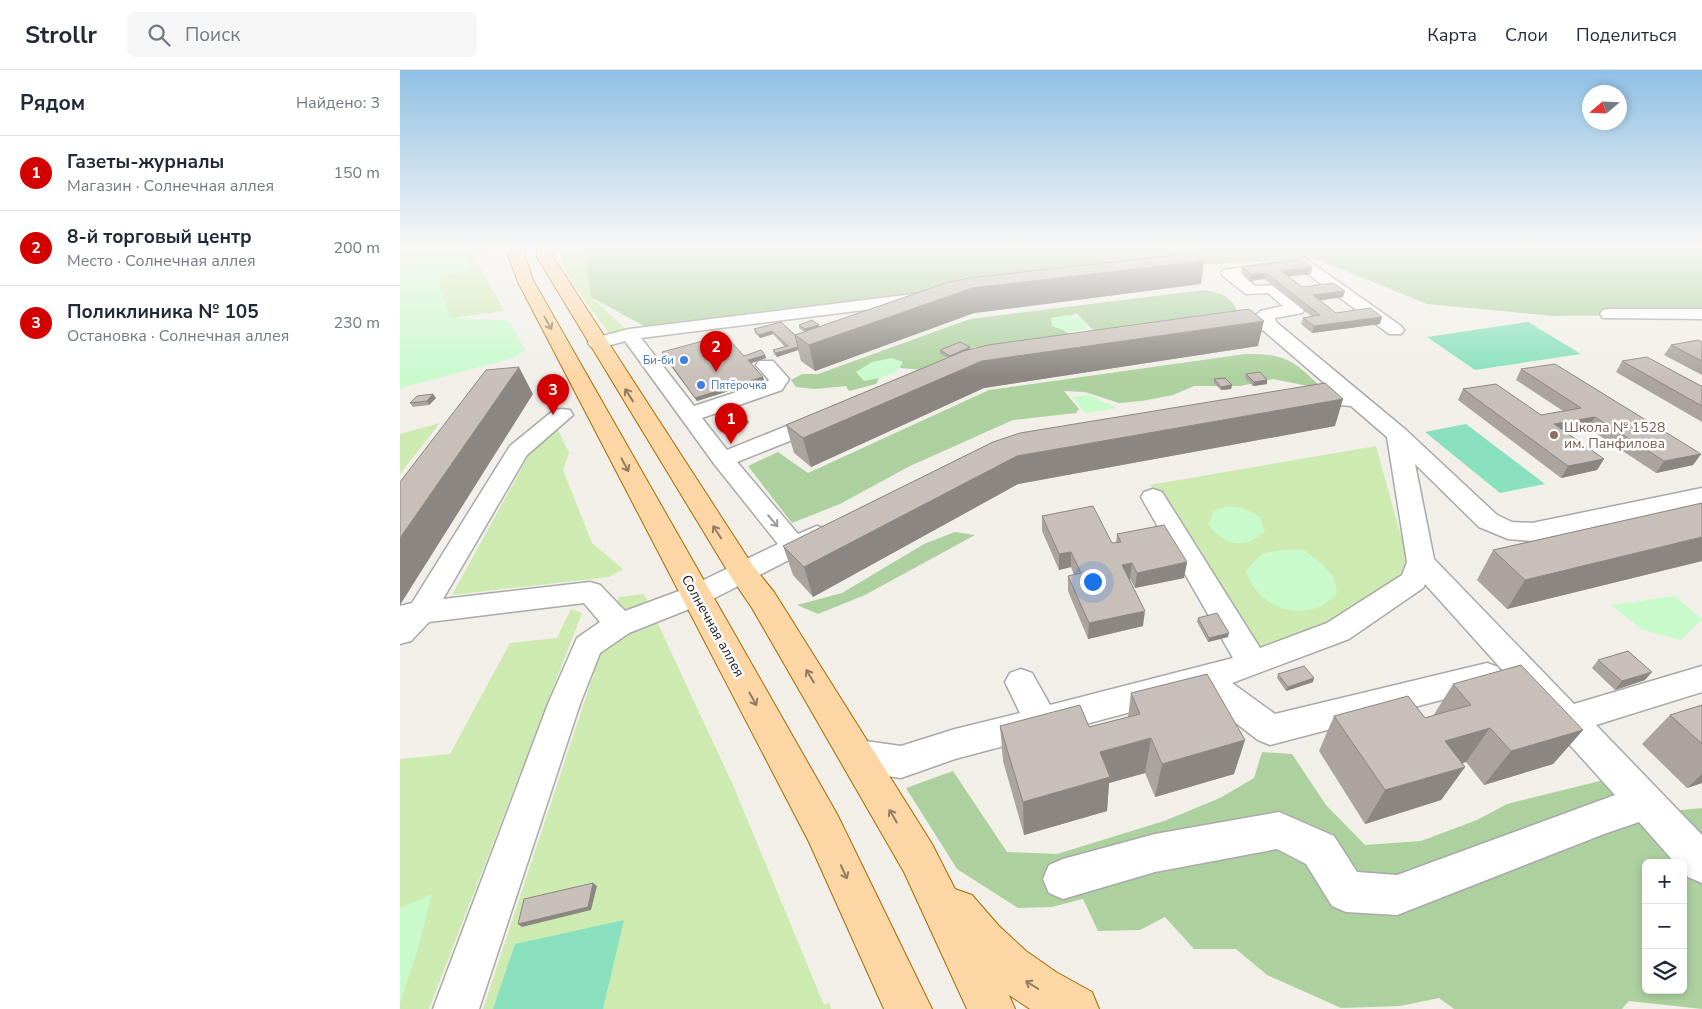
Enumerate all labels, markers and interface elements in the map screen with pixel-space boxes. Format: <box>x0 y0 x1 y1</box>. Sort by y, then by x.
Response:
search box <box>127 12 477 57</box>
text: Strollr <box>25 19 97 51</box>
icon: search <box>145 21 173 49</box>
text: Поиск <box>185 22 240 48</box>
text: Карта <box>1427 23 1477 47</box>
text: Слои <box>1505 23 1548 47</box>
text: Поделиться <box>1576 23 1677 47</box>
north arrow <box>1582 85 1627 130</box>
text: Рядом <box>20 89 85 117</box>
text: Найдено: 3 <box>296 92 380 114</box>
text: Газеты-журналы <box>67 149 224 175</box>
text: 1 <box>31 162 41 184</box>
text: 150 m <box>333 162 380 184</box>
text: Магазин · Солнечная аллея <box>67 175 274 197</box>
text: 8-й торговый центр <box>67 224 252 250</box>
text: 2 <box>31 237 41 259</box>
text: 200 m <box>333 237 380 259</box>
text: Место · Солнечная аллея <box>67 250 256 272</box>
text: Поликлиника № 105 <box>67 299 259 325</box>
text: 3 <box>31 312 41 334</box>
text: 230 m <box>333 312 380 334</box>
one-way arrow <box>543 315 553 329</box>
text: Остановка · Солнечная аллея <box>67 325 289 347</box>
pin: 2 <box>700 331 732 372</box>
place label: Би-би <box>643 353 674 368</box>
marker: Би-би <box>678 354 690 366</box>
pin: 3 <box>537 374 569 415</box>
place label: Пятёрочка <box>711 378 767 393</box>
marker: Пятёрочка <box>695 379 707 391</box>
one-way arrow <box>624 388 634 402</box>
pin: 1 <box>715 403 747 444</box>
place label: Школа № 1528 им. Панфилова <box>1564 418 1665 453</box>
marker: Школа № 1528 им. Панфилова <box>1548 429 1560 441</box>
one-way arrow <box>620 458 630 473</box>
one-way arrow <box>768 515 779 528</box>
one-way arrow <box>712 525 722 539</box>
your location <box>1080 569 1106 595</box>
street label: Солнечная аллея <box>677 571 749 681</box>
one-way arrow <box>804 670 814 684</box>
one-way arrow <box>749 691 758 706</box>
one-way arrow <box>888 809 898 823</box>
map controls <box>1642 859 1687 994</box>
button: + <box>1642 859 1687 904</box>
one-way arrow <box>840 864 849 879</box>
button: − <box>1642 904 1687 949</box>
button: layers <box>1642 949 1687 994</box>
one-way arrow <box>1026 979 1040 989</box>

